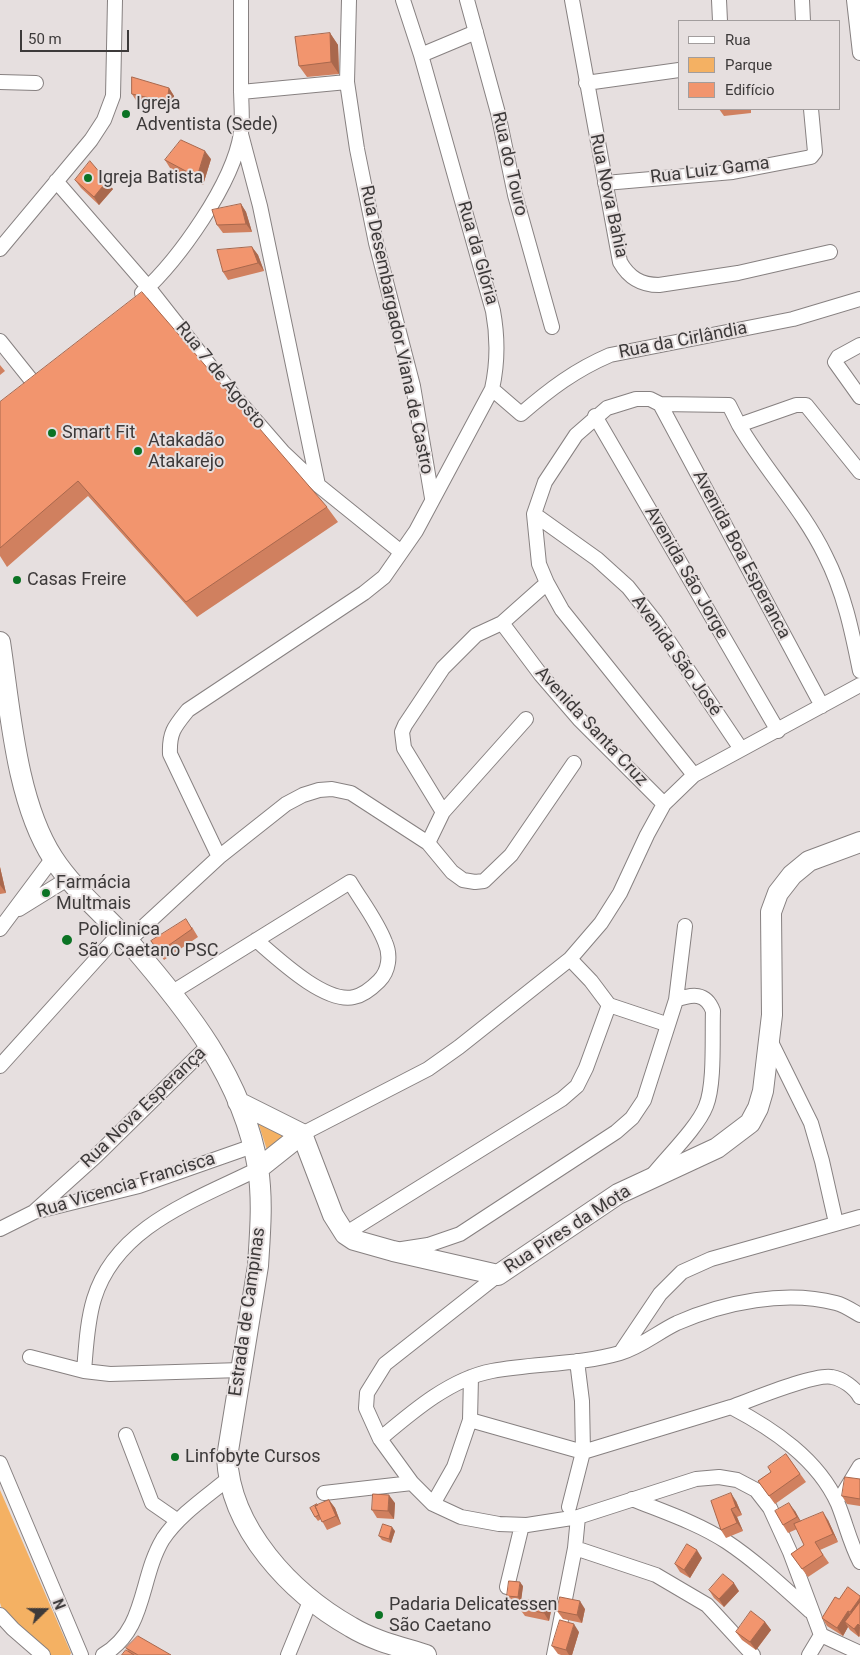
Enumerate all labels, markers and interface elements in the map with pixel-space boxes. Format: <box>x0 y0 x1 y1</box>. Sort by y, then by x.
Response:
scale bar <box>22 20 131 52</box>
legend <box>678 20 840 110</box>
text: 50 m <box>28 30 62 48</box>
text: Rua <box>725 31 751 49</box>
text: Parque <box>725 56 772 74</box>
text: Edifício <box>725 81 774 99</box>
place label: Igreja Adventista (Sede) <box>136 93 278 136</box>
marker: Igreja Adventista (Sede) <box>120 108 132 120</box>
street label: Rua do Touro <box>487 110 531 218</box>
street label: Rua Nova Bahia <box>584 132 632 260</box>
street label: Rua Luiz Gama <box>649 153 771 189</box>
place label: Igreja Batista <box>98 167 203 189</box>
marker: Igreja Batista <box>82 172 94 184</box>
street label: Rua Desembargador Viana de Castro <box>355 184 437 476</box>
street label: Rua da Glória <box>452 199 502 307</box>
street label: Rua 7 de Agosto <box>170 318 270 434</box>
street label: Rua da Cirlândia <box>617 318 749 364</box>
place label: Smart Fit <box>62 422 135 444</box>
marker: Smart Fit <box>46 427 58 439</box>
place label: Atakadão Atakarejo <box>148 430 224 472</box>
marker: Atakadão Atakarejo <box>132 445 144 457</box>
street label: Avenida Boa Esperanca <box>687 467 795 643</box>
street label: Avenida São Jorge <box>639 503 733 643</box>
place label: Casas Freire <box>27 569 126 591</box>
marker: Casas Freire <box>11 574 23 586</box>
street label: Avenida São José <box>626 591 726 721</box>
street label: Avenida Santa Cruz <box>530 663 652 791</box>
place label: Farmácia Multmais <box>56 872 131 914</box>
marker: Farmácia Multmais <box>40 887 52 899</box>
place label: Policlinica São Caetano PSC <box>78 919 218 962</box>
marker: Policlinica São Caetano PSC <box>60 933 74 947</box>
street label: Rua Nova Esperança <box>77 1043 211 1173</box>
street label: Rua Vicencia Francisca <box>34 1149 218 1223</box>
street label: Rua Pires da Mota <box>501 1181 635 1279</box>
street label: Estrada de Campinas <box>225 1226 271 1398</box>
place label: Linfobyte Cursos <box>185 1446 321 1468</box>
marker: Linfobyte Cursos <box>169 1451 181 1463</box>
north arrow <box>20 1585 70 1635</box>
place label: Padaria Delicatessen São Caetano <box>389 1594 558 1636</box>
text: N <box>50 1597 68 1612</box>
marker: Padaria Delicatessen São Caetano <box>373 1609 385 1621</box>

